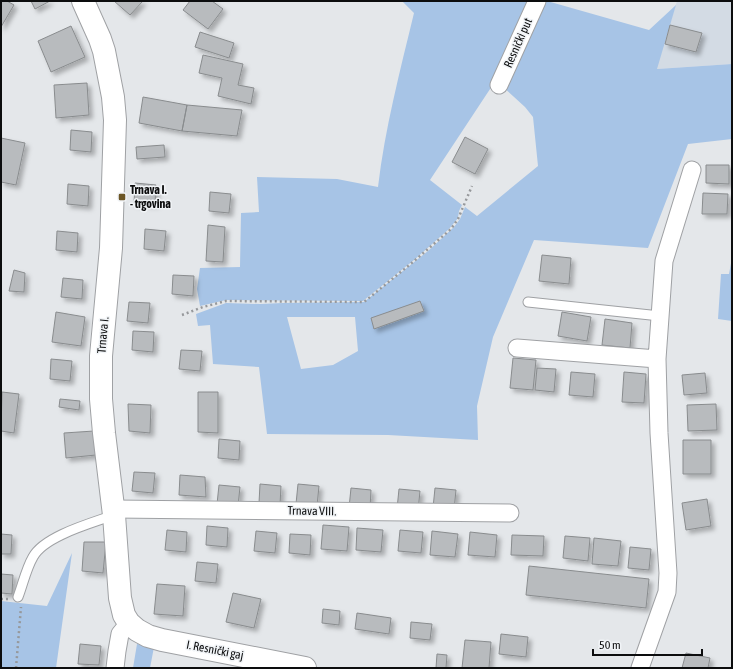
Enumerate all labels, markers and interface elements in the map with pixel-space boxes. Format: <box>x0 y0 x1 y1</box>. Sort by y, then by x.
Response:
street label: Resnički put <box>501 15 535 70</box>
place label: Trnava I. - trgovina <box>130 183 171 211</box>
marker: Trnava I. - trgovina <box>117 192 127 202</box>
street label: Trnava I. <box>94 316 112 354</box>
street label: Trnava VIII. <box>288 504 336 518</box>
scale bar <box>593 631 702 657</box>
street label: I. Resnički gaj <box>185 638 245 662</box>
text: 50 m <box>599 638 621 652</box>

